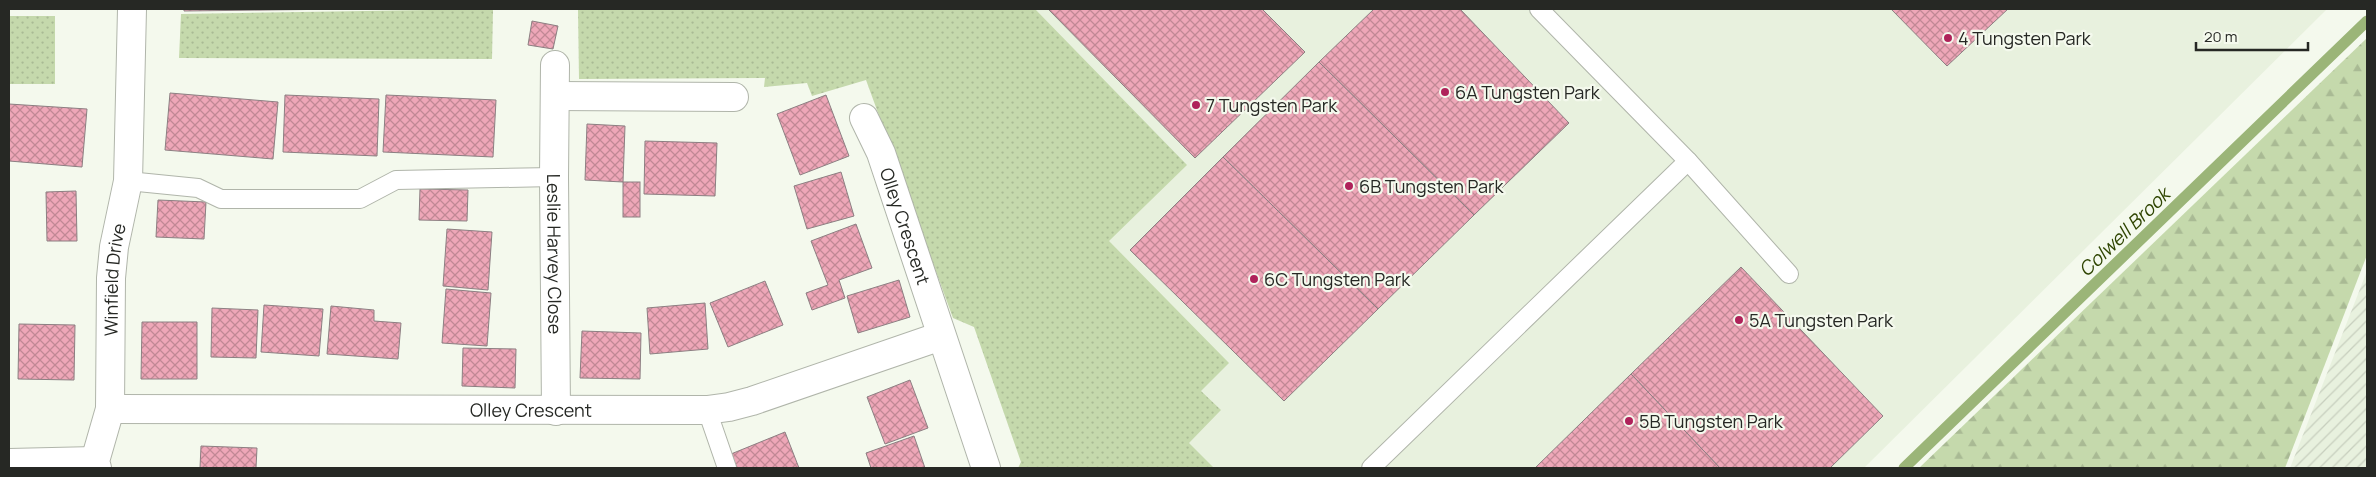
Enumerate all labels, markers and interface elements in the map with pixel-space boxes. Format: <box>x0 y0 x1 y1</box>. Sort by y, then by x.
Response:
scale bar <box>2196 20 2308 52</box>
place label: 4 Tungsten Park <box>1958 26 2092 50</box>
text: 20 m <box>2204 26 2237 47</box>
marker: 4 Tungsten Park <box>1942 32 1954 44</box>
place label: 6A Tungsten Park <box>1455 80 1601 104</box>
marker: 6A Tungsten Park <box>1439 86 1451 98</box>
place label: 7 Tungsten Park <box>1206 93 1338 117</box>
marker: 7 Tungsten Park <box>1190 99 1202 111</box>
street label: Olley Crescent <box>875 164 936 288</box>
street label: Leslie Harvey Close <box>542 174 567 334</box>
place label: 6B Tungsten Park <box>1359 174 1504 198</box>
marker: 6B Tungsten Park <box>1343 180 1355 192</box>
water label: Colwell Brook <box>2073 180 2177 282</box>
street label: Winfield Drive <box>99 221 131 336</box>
place label: 6C Tungsten Park <box>1264 267 1411 291</box>
marker: 6C Tungsten Park <box>1248 273 1260 285</box>
place label: 5A Tungsten Park <box>1749 308 1894 332</box>
marker: 5A Tungsten Park <box>1733 314 1745 326</box>
street label: Olley Crescent <box>470 398 592 422</box>
place label: 5B Tungsten Park <box>1639 409 1784 433</box>
marker: 5B Tungsten Park <box>1623 415 1635 427</box>

